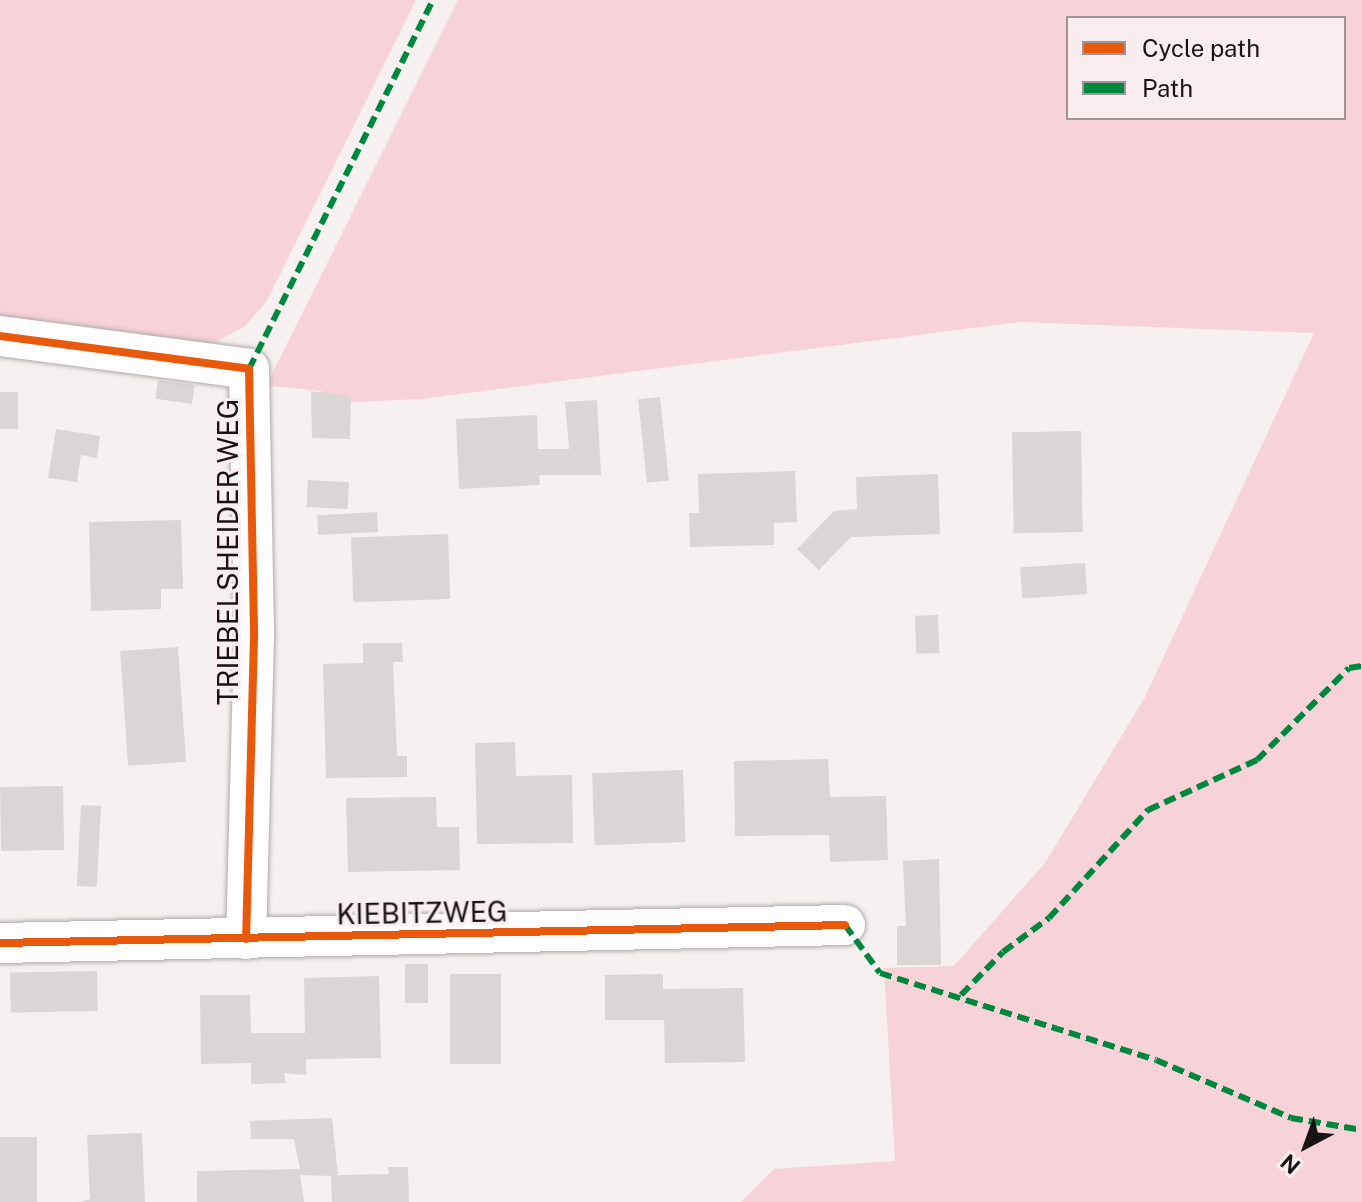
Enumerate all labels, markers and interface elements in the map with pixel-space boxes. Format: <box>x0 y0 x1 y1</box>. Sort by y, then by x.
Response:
legend <box>1066 16 1346 120</box>
text: Cycle path <box>1142 34 1260 62</box>
text: Path <box>1142 74 1193 102</box>
street label: TRIEBELSHEIDER WEG <box>211 399 245 705</box>
street label: KIEBITZWEG <box>336 895 508 931</box>
north arrow <box>1266 1106 1346 1186</box>
text: N <box>1275 1149 1305 1180</box>

